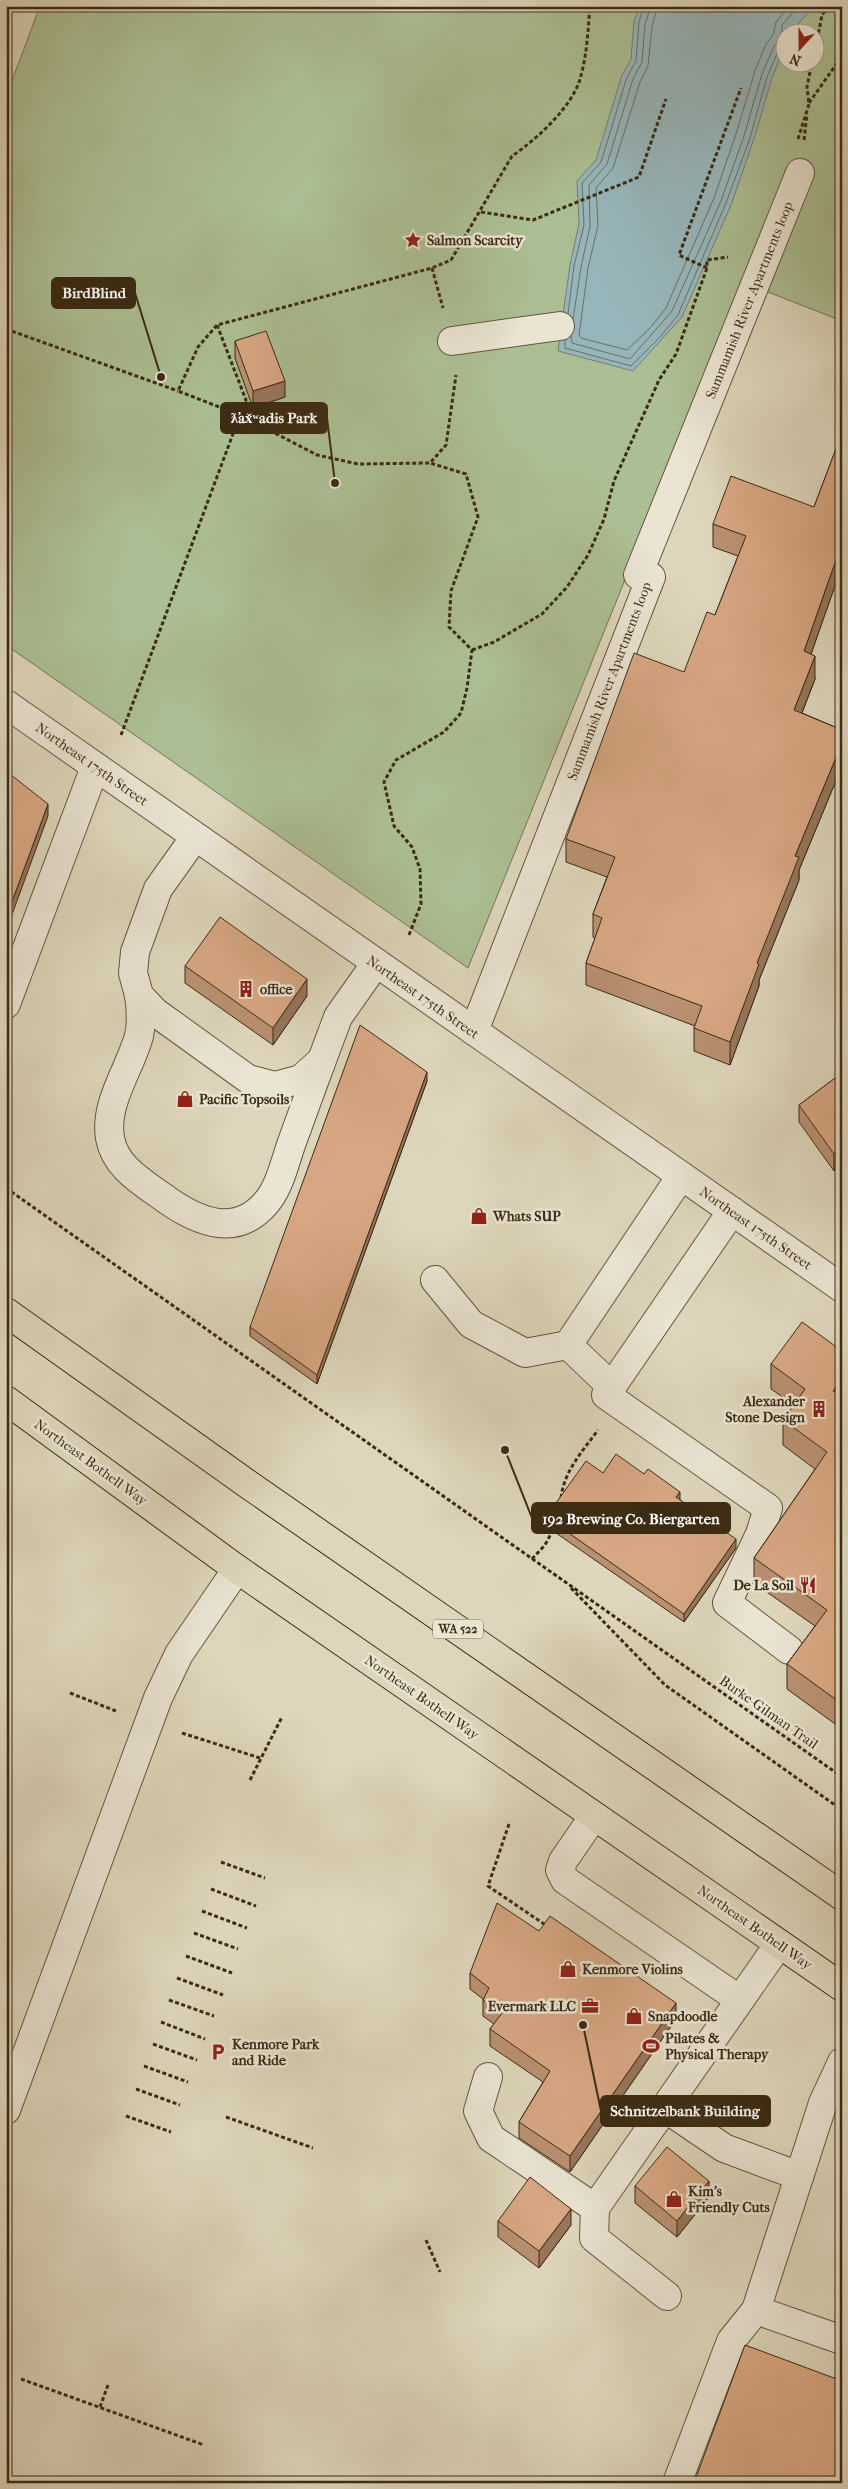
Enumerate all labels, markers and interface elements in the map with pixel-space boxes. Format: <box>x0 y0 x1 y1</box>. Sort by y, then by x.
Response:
north arrow <box>776 22 826 72</box>
text: N <box>787 50 804 70</box>
street label: Sammamish River Apartments loop <box>702 199 797 401</box>
place icon: Salmon Scarcity <box>403 230 423 250</box>
place label: Salmon Scarcity <box>427 232 524 249</box>
callout: BirdBlind <box>52 278 135 308</box>
text: BirdBlind <box>62 284 127 302</box>
callout: ƛ̕ax̌ʷadis Park <box>221 403 327 433</box>
text: ƛ̕ax̌ʷadis Park <box>231 409 318 427</box>
street label: Sammamish River Apartments loop <box>564 579 655 783</box>
street label: Northeast 175th Street <box>32 719 151 810</box>
street label: Northeast 175th Street <box>363 952 482 1043</box>
building icon: office <box>236 979 256 999</box>
place label: office <box>260 981 293 998</box>
shop icon: Pacific Topsoils <box>175 1089 195 1109</box>
place label: Pacific Topsoils <box>199 1091 290 1108</box>
street label: Northeast 175th Street <box>696 1183 815 1274</box>
shop icon: Whats SUP <box>469 1206 489 1226</box>
place label: Whats SUP <box>492 1208 561 1225</box>
place label: Alexander Stone Design <box>725 1393 806 1426</box>
building icon: Alexander Stone Design <box>809 1399 829 1419</box>
street label: Northeast Bothell Way <box>31 1416 151 1510</box>
callout: 192 Brewing Co. Biergarten <box>532 1503 730 1533</box>
text: 192 Brewing Co. Biergarten <box>542 1510 720 1528</box>
restaurant icon: De La Soil <box>798 1575 818 1595</box>
place label: De La Soil <box>733 1577 794 1594</box>
road number: WA 522 <box>433 1620 483 1638</box>
street label: Northeast Bothell Way <box>361 1652 483 1744</box>
street label: Burke-Gilman Trail <box>716 1672 821 1753</box>
street label: Northeast Bothell Way <box>694 1882 816 1974</box>
shop icon: Kenmore Violins <box>558 1959 578 1979</box>
place label: Kenmore Violins <box>582 1961 684 1978</box>
office icon: Evermark LLC <box>580 1996 600 2016</box>
place label: Evermark LLC <box>488 1998 576 2015</box>
shop icon: Snapdoodle <box>624 2006 644 2026</box>
place label: Snapdoodle <box>648 2008 718 2025</box>
place label: Pilates & Physical Therapy <box>665 2030 770 2063</box>
place label: Kenmore Park and Ride <box>232 2036 320 2069</box>
sports icon: Pilates & Physical Therapy <box>641 2036 661 2056</box>
parking icon: Kenmore Park and Ride <box>208 2042 228 2062</box>
callout: Schnitzelbank Building <box>601 2096 770 2126</box>
text: Schnitzelbank Building <box>610 2102 761 2120</box>
place label: Kim's Friendly Cuts <box>687 2183 770 2216</box>
shop icon: Kim's Friendly Cuts <box>664 2189 684 2209</box>

